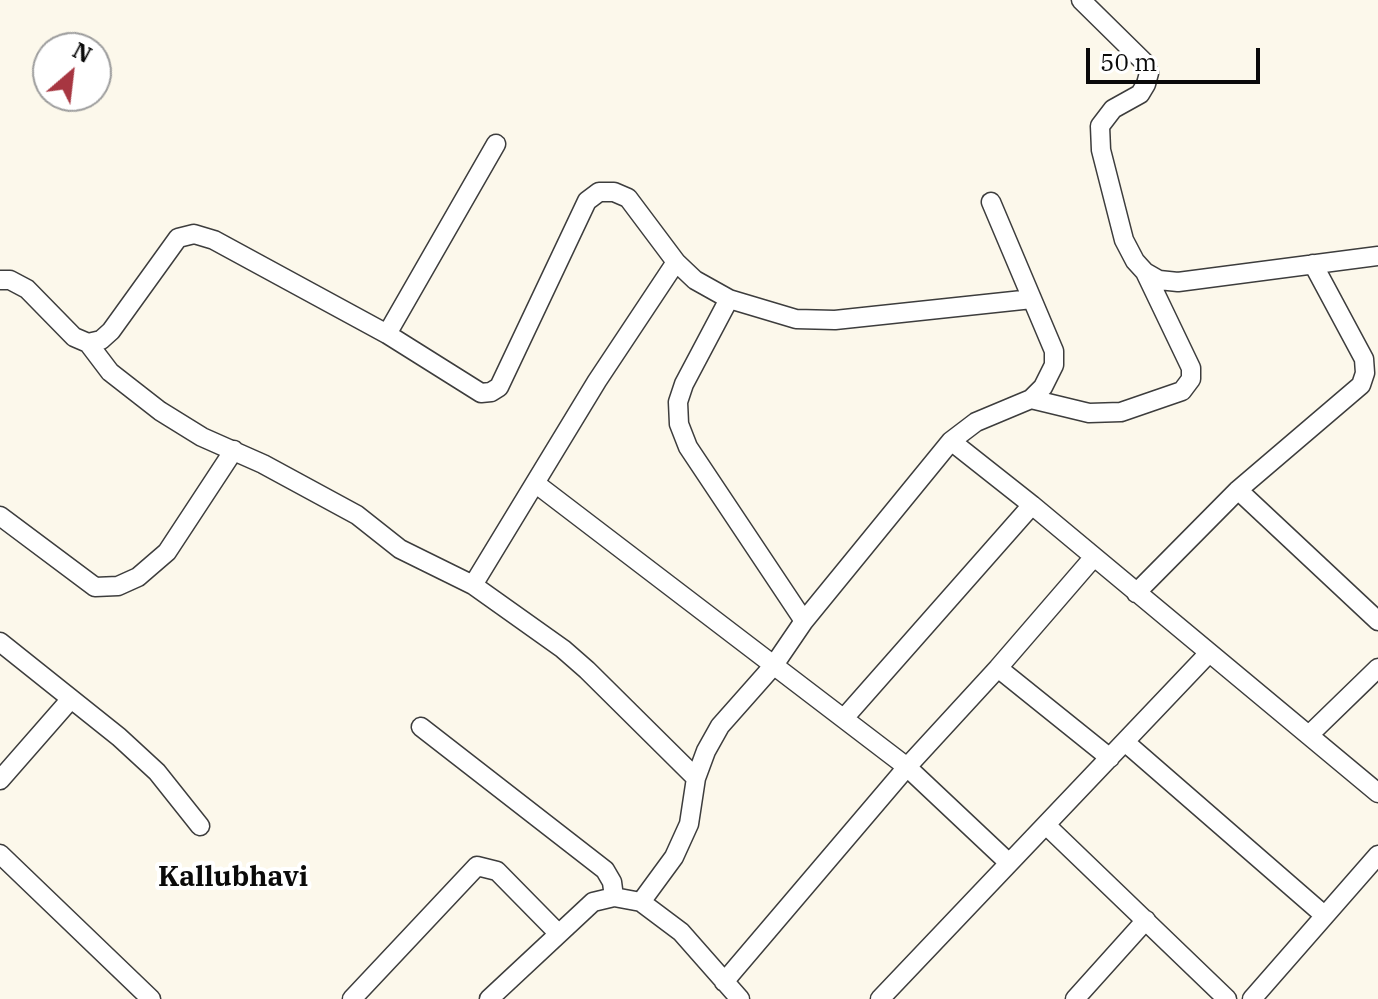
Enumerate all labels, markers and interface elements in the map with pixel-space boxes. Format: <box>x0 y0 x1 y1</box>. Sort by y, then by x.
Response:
north arrow <box>32 32 112 112</box>
scale bar <box>1090 32 1264 82</box>
text: N <box>68 35 97 69</box>
text: 50 m <box>1100 46 1157 78</box>
district label: Kallubhavi <box>158 861 308 895</box>

